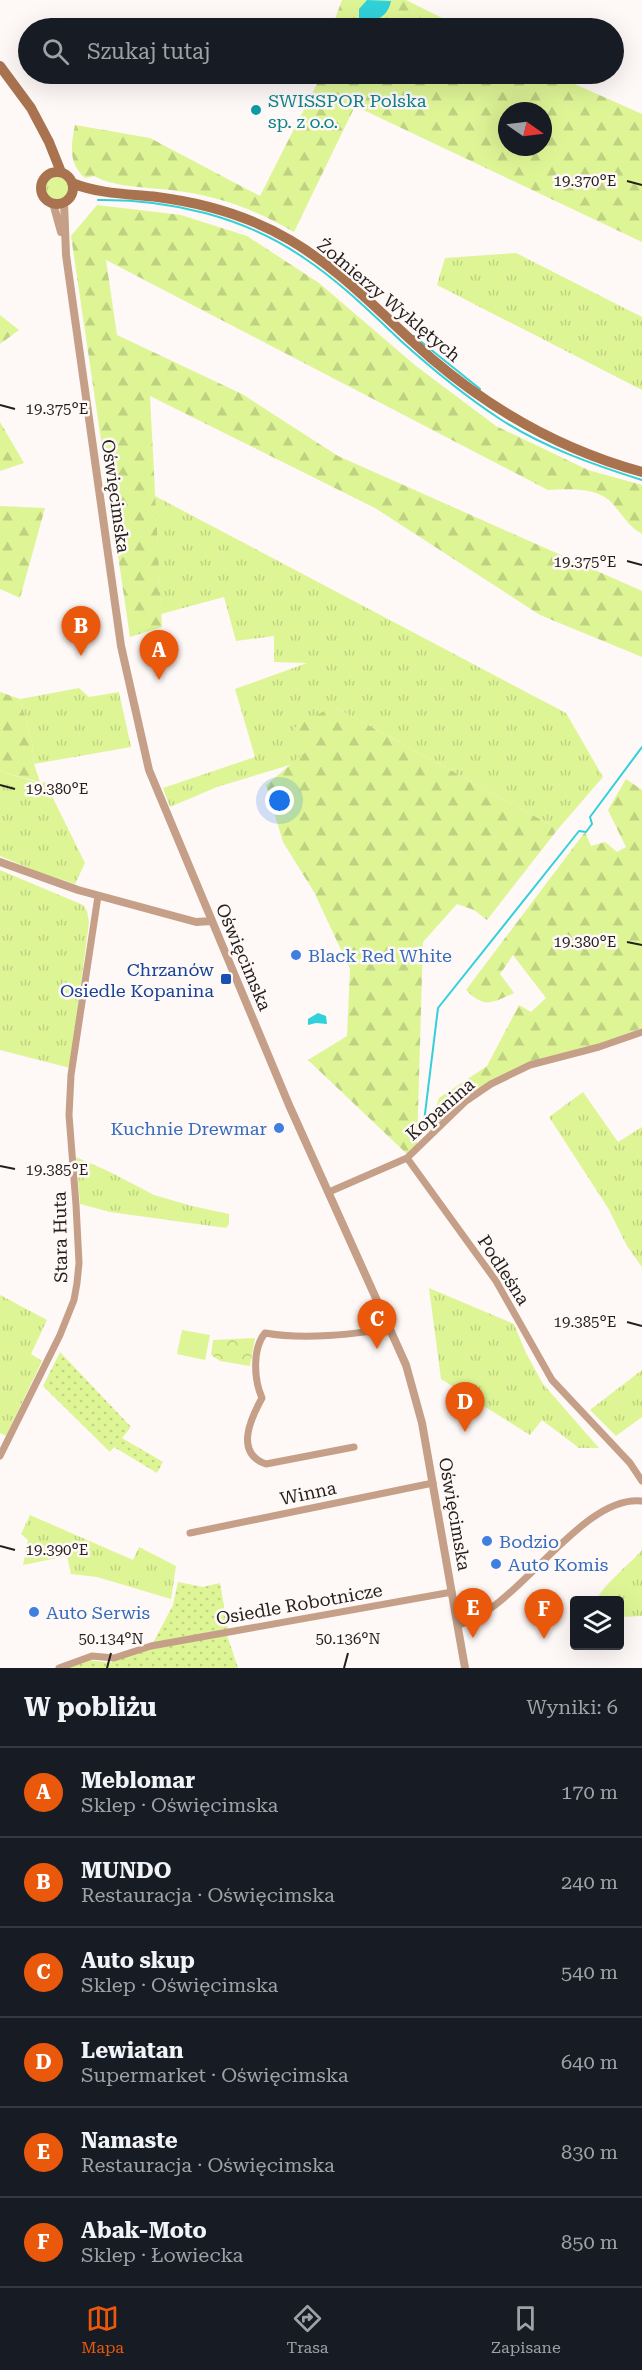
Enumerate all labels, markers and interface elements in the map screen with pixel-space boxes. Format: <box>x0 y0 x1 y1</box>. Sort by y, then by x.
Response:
search box <box>18 18 624 84</box>
icon: search <box>39 35 72 68</box>
text: Szukaj tutaj <box>87 39 211 64</box>
place label: SWISSPOR Polska sp. z o.o. <box>268 90 427 132</box>
north arrow <box>498 102 552 156</box>
marker: SWISSPOR Polska sp. z o.o. <box>249 103 263 117</box>
text: 19.370°E <box>554 172 616 190</box>
street label: Żołnierzy Wyklętych <box>313 234 465 366</box>
text: 19.375°E <box>26 400 88 418</box>
street label: Oświęcimska <box>98 438 134 554</box>
text: 19.375°E <box>554 553 616 571</box>
pin: B <box>62 606 100 656</box>
pin: A <box>140 630 178 680</box>
text: 19.380°E <box>26 780 88 798</box>
your location <box>265 786 294 815</box>
street label: Oświęcimska <box>212 900 276 1014</box>
text: 19.380°E <box>554 933 616 951</box>
place label: Black Red White <box>308 945 452 966</box>
marker: Black Red White <box>289 948 303 962</box>
place label: Chrzanów Osiedle Kopanina <box>60 959 214 1001</box>
marker: Chrzanów Osiedle Kopanina <box>219 972 233 986</box>
street label: Kopanina <box>401 1073 479 1144</box>
place label: Kuchnie Drewmar <box>110 1118 267 1139</box>
marker: Kuchnie Drewmar <box>272 1121 286 1135</box>
text: 19.385°E <box>26 1161 88 1179</box>
street label: Stara Huta <box>49 1191 71 1283</box>
street label: Podleśna <box>474 1231 534 1309</box>
pin: C <box>358 1300 397 1349</box>
text: 19.385°E <box>554 1313 616 1331</box>
pin: D <box>446 1382 484 1432</box>
street label: Oświęcimska <box>435 1456 475 1573</box>
street label: Winna <box>278 1477 338 1509</box>
place label: Bodzio <box>499 1531 559 1552</box>
marker: Bodzio <box>480 1534 494 1548</box>
text: 19.390°E <box>26 1541 88 1559</box>
place label: Auto Komis <box>508 1554 608 1575</box>
marker: Auto Komis <box>489 1557 503 1571</box>
street label: Osiedle Robotnicze <box>214 1579 384 1629</box>
pin: E <box>454 1588 492 1638</box>
pin: F <box>524 1590 564 1639</box>
map controls <box>570 1596 624 1650</box>
button: layers <box>570 1596 624 1650</box>
place label: Auto Serwis <box>46 1602 150 1623</box>
marker: Auto Serwis <box>27 1605 41 1619</box>
text: 50.134°N <box>78 1630 144 1648</box>
text: 50.136°N <box>315 1630 381 1648</box>
text: W pobliżu <box>24 1692 157 1722</box>
text: Wyniki: 6 <box>527 1695 618 1719</box>
text: Meblomar <box>81 1768 195 1793</box>
text: A <box>36 1780 51 1804</box>
text: 170 m <box>561 1780 618 1804</box>
text: Sklep · Oświęcimska <box>81 1793 278 1817</box>
text: MUNDO <box>81 1858 172 1883</box>
text: B <box>36 1870 51 1894</box>
text: 240 m <box>561 1870 618 1894</box>
text: Restauracja · Oświęcimska <box>81 1883 335 1907</box>
text: Auto skup <box>81 1948 195 1973</box>
text: C <box>37 1960 51 1984</box>
text: 540 m <box>561 1960 618 1984</box>
text: Sklep · Oświęcimska <box>81 1973 278 1997</box>
text: Lewiatan <box>81 2038 183 2063</box>
text: D <box>35 2050 52 2074</box>
text: 640 m <box>561 2050 618 2074</box>
text: Supermarket · Oświęcimska <box>81 2063 349 2087</box>
text: Namaste <box>81 2128 178 2153</box>
text: E <box>37 2140 50 2164</box>
text: 830 m <box>561 2140 618 2164</box>
text: Restauracja · Oświęcimska <box>81 2153 335 2177</box>
text: Abak-Moto <box>81 2218 207 2243</box>
text: F <box>37 2230 50 2254</box>
text: 850 m <box>561 2230 618 2254</box>
text: Sklep · Łowiecka <box>81 2243 243 2267</box>
tab: Mapa <box>81 2302 124 2357</box>
tab: Trasa <box>287 2302 328 2357</box>
tab: Zapisane <box>491 2302 561 2357</box>

